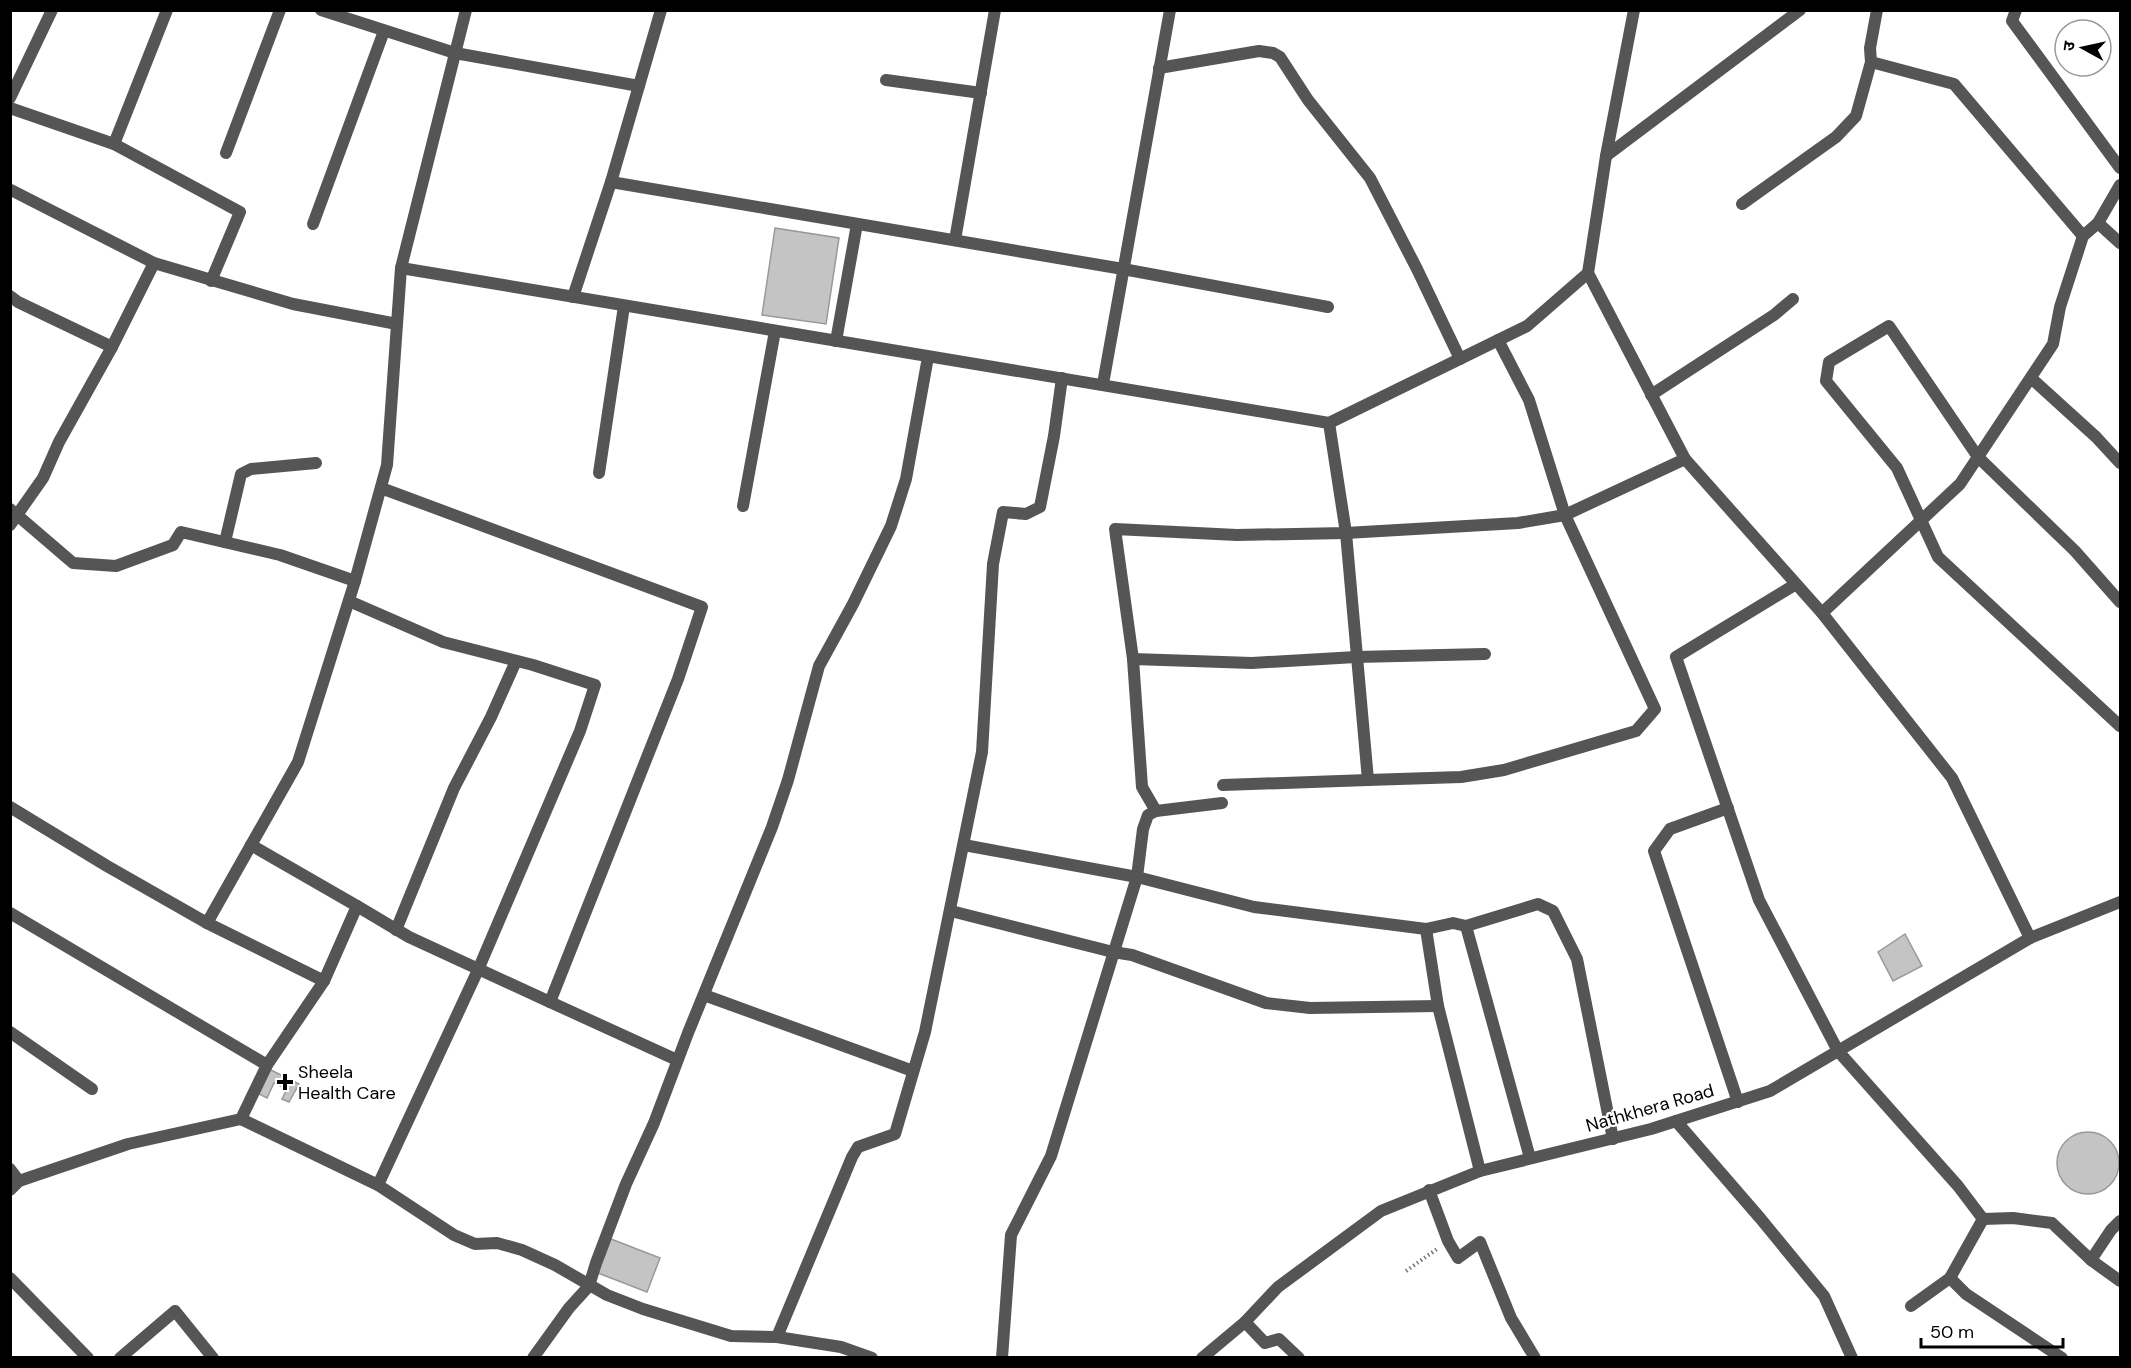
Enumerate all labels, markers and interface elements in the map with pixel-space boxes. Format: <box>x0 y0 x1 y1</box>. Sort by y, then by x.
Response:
north arrow <box>2053 18 2113 78</box>
text: उ <box>2058 39 2080 52</box>
place label: Sheela Health Care <box>298 1060 396 1105</box>
marker: Sheela Health Care <box>276 1073 294 1091</box>
street label: Nathkhera Road <box>1583 1078 1717 1138</box>
scale bar <box>1921 1311 2064 1349</box>
text: 50 m <box>1930 1320 1974 1344</box>

